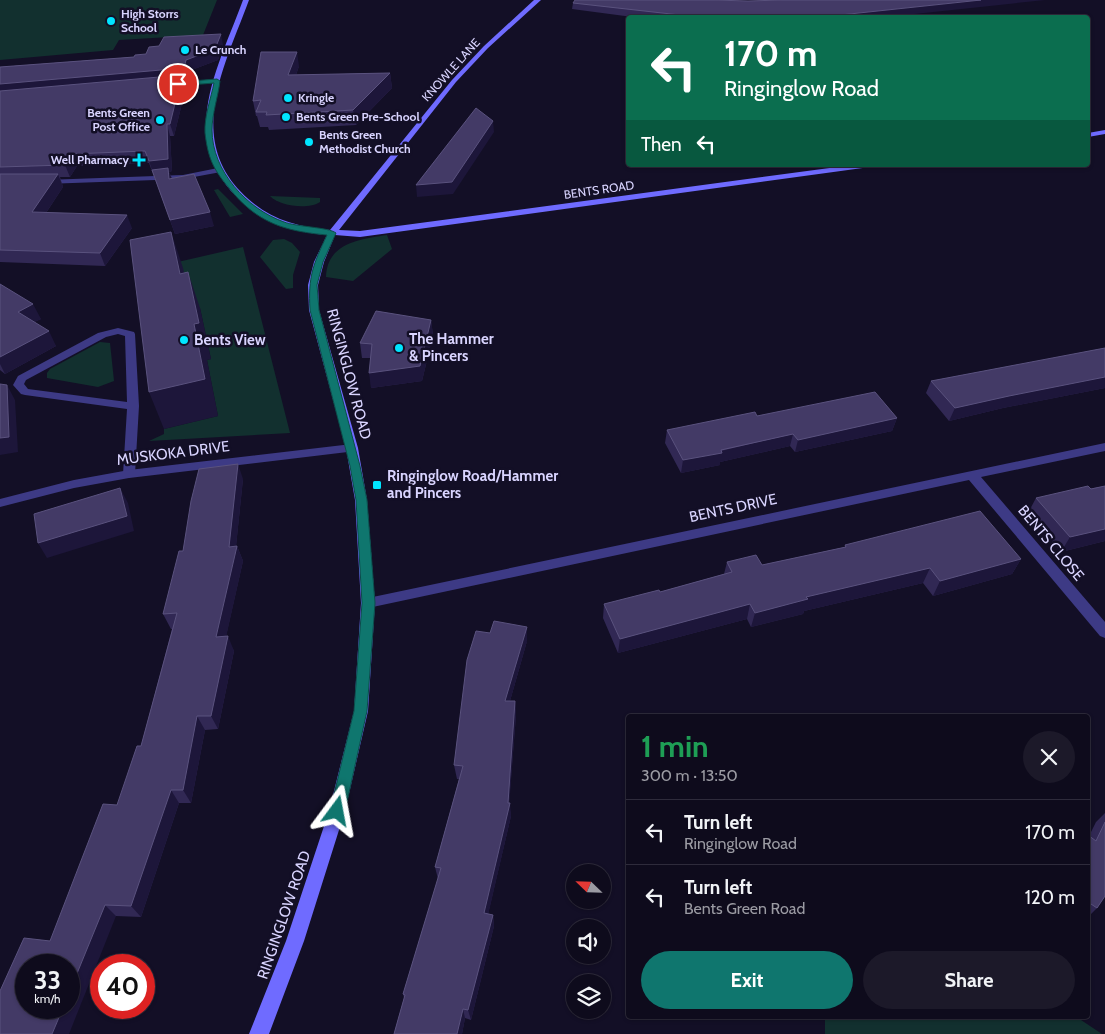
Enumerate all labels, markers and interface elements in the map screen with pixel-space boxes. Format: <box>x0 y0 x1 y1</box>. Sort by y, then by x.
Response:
place label: High Storrs School <box>121 6 179 35</box>
marker: High Storrs School <box>105 15 117 27</box>
text: 170 m <box>724 32 817 75</box>
street label: KNOWLE LANE <box>418 35 483 104</box>
icon: left <box>641 35 706 100</box>
place label: Le Crunch <box>195 42 246 57</box>
marker: Le Crunch <box>179 44 191 56</box>
pin <box>157 63 199 105</box>
icon: arrive <box>164 70 192 98</box>
text: Ringinglow Road <box>724 75 879 102</box>
place label: Kringle <box>298 90 334 105</box>
marker: Kringle <box>282 92 294 104</box>
place label: Bents Green Post Office <box>87 105 150 134</box>
place label: Bents Green Pre-School <box>296 109 420 124</box>
marker: Bents Green Pre-School <box>280 111 292 123</box>
marker: Bents Green Post Office <box>154 114 166 126</box>
place label: Bents Green Methodist Church <box>319 127 411 156</box>
icon: left <box>692 130 720 158</box>
text: Then <box>641 133 682 156</box>
marker: Bents Green Methodist Church <box>303 136 315 148</box>
place label: Well Pharmacy <box>51 152 130 167</box>
marker: Well Pharmacy <box>133 154 145 166</box>
street label: BENTS ROAD <box>563 177 635 202</box>
street label: RINGINGLOW ROAD <box>323 307 375 441</box>
place label: The Hammer & Pincers <box>409 330 494 365</box>
place label: Bents View <box>194 331 266 349</box>
marker: Bents View <box>178 334 190 346</box>
marker: The Hammer & Pincers <box>393 342 405 354</box>
street label: MUSKOKA DRIVE <box>116 437 230 469</box>
place label: Ringinglow Road/Hammer and Pincers <box>387 467 558 502</box>
marker: Ringinglow Road/Hammer and Pincers <box>371 479 383 491</box>
street label: BENTS DRIVE <box>688 490 778 526</box>
street label: BENTS CLOSE <box>1014 502 1088 584</box>
text: 1 min <box>641 728 709 765</box>
button: close <box>1023 731 1075 783</box>
text: 300 m · 13:50 <box>641 766 738 785</box>
position arrow <box>310 784 362 836</box>
text: Turn left <box>684 811 752 834</box>
icon: left <box>641 818 669 846</box>
text: 170 m <box>1025 821 1075 844</box>
text: Ringinglow Road <box>684 834 797 853</box>
street label: RINGINGLOW ROAD <box>254 848 314 982</box>
north arrow <box>566 864 611 909</box>
map controls <box>566 864 611 1019</box>
text: Turn left <box>684 876 752 899</box>
icon: left <box>641 883 669 911</box>
text: 120 m <box>1025 886 1075 909</box>
text: Bents Green Road <box>684 899 805 918</box>
button: sound <box>566 919 611 964</box>
button: Exit <box>641 951 853 1009</box>
button: Share <box>863 951 1075 1009</box>
speed limit sign: 40 <box>90 954 155 1019</box>
text: 33 <box>34 965 61 995</box>
button: layers <box>566 974 611 1019</box>
text: km/h <box>34 991 61 1006</box>

